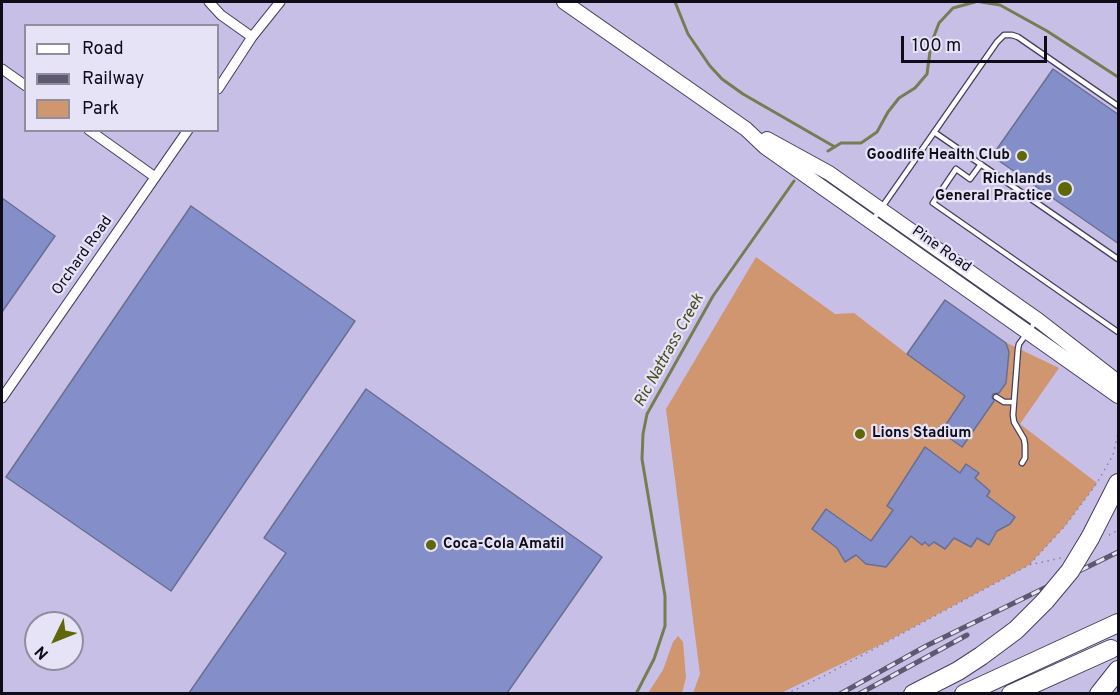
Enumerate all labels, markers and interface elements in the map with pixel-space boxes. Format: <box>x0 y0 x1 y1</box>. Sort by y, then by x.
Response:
legend <box>24 24 219 132</box>
scale bar <box>904 24 1050 62</box>
text: 100 m <box>912 35 961 58</box>
text: Road <box>82 38 124 61</box>
text: Railway <box>82 68 144 91</box>
text: Park <box>82 98 119 121</box>
place label: Goodlife Health Club <box>867 147 1010 165</box>
marker: Goodlife Health Club <box>1015 149 1029 163</box>
place label: Richlands General Practice <box>935 171 1052 206</box>
marker: Richlands General Practice <box>1056 180 1074 198</box>
street label: Orchard Road <box>49 213 117 299</box>
street label: Pine Road <box>908 223 974 277</box>
water label: Ric Nattrass Creek <box>631 291 709 411</box>
place label: Lions Stadium <box>872 425 971 443</box>
marker: Lions Stadium <box>853 427 867 441</box>
place label: Coca-Cola Amatil <box>443 536 564 554</box>
marker: Coca-Cola Amatil <box>424 538 438 552</box>
north arrow <box>24 611 84 671</box>
text: N <box>31 641 54 663</box>

